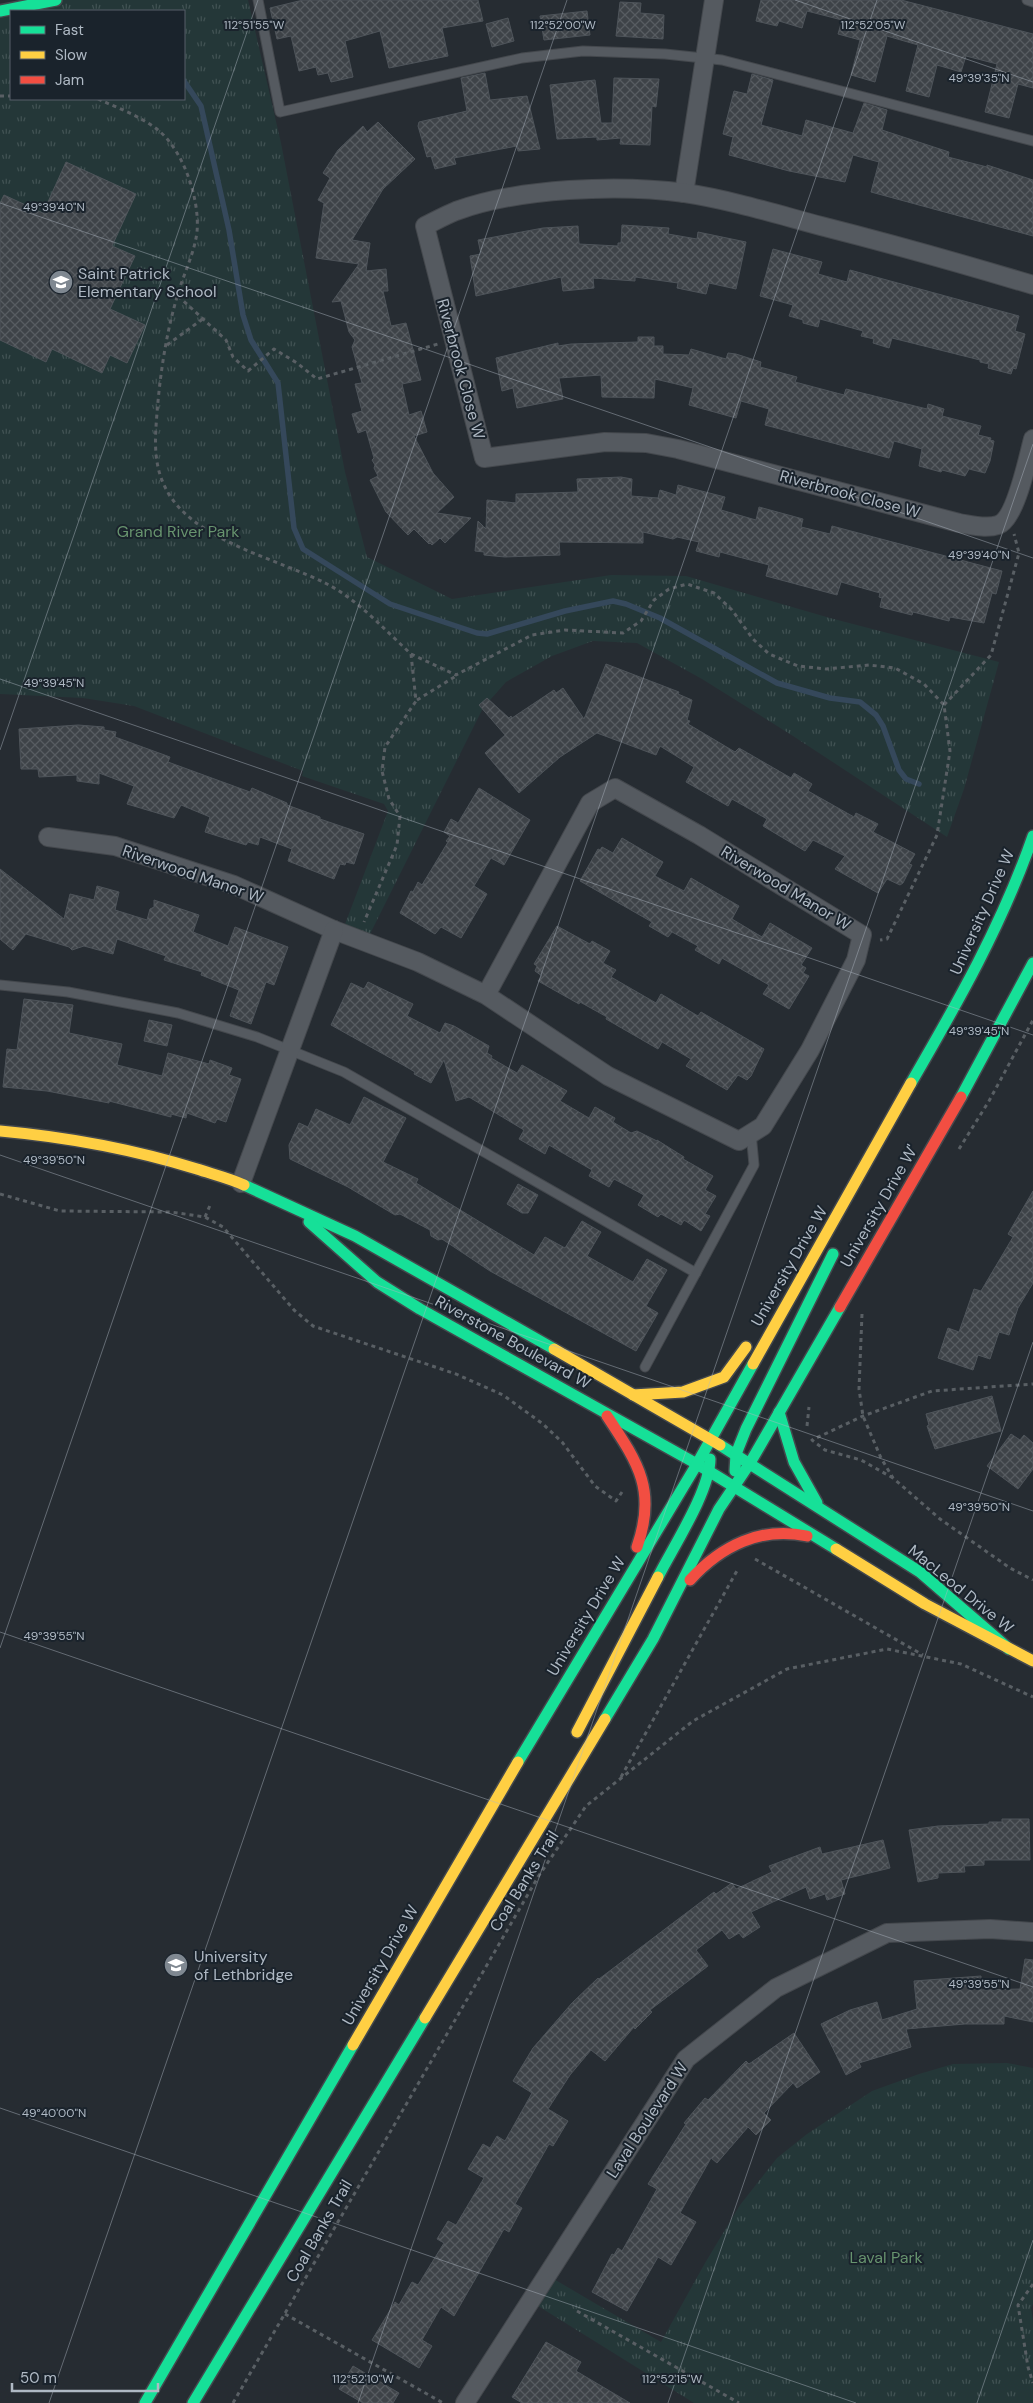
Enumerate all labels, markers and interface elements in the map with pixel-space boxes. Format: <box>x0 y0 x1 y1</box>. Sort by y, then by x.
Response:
legend <box>10 10 185 100</box>
text: 112°51'55"W <box>224 17 285 33</box>
text: 112°52'00"W <box>530 17 596 33</box>
text: 112°52'05"W <box>841 17 906 33</box>
text: Fast <box>55 20 84 40</box>
text: Slow <box>55 45 88 65</box>
text: Jam <box>55 70 84 90</box>
text: 49°39'35"N <box>948 70 1010 86</box>
text: 49°39'40"N <box>23 199 85 215</box>
place label: Saint Patrick Elementary School <box>78 263 216 302</box>
school or university icon: Saint Patrick Elementary School <box>48 269 74 295</box>
street label: Riverbrook Close W <box>432 296 490 442</box>
street label: Riverbrook Close W <box>777 465 923 523</box>
park label: Grand River Park <box>117 521 239 542</box>
text: 49°39'40"N <box>948 547 1010 563</box>
text: 49°39'45"N <box>24 675 84 691</box>
street label: Riverwood Manor W <box>120 840 267 908</box>
street label: Riverwood Manor W <box>717 841 855 935</box>
street label: University Drive W <box>945 845 1019 978</box>
text: 49°39'45"N <box>949 1023 1009 1039</box>
street label: University Drive W' <box>835 1141 923 1271</box>
text: 49°39'50"N <box>23 1152 85 1168</box>
street label: University Drive W <box>746 1202 832 1330</box>
street label: Riverstone Boulevard W <box>431 1290 595 1394</box>
text: 49°39'50"N <box>948 1499 1010 1515</box>
street label: MacLeod Drive W <box>904 1540 1018 1638</box>
street label: University Drive W <box>542 1552 630 1679</box>
text: 49°39'55"N <box>24 1628 85 1644</box>
street label: Coal Banks Trail <box>485 1827 563 1935</box>
street label: University Drive W <box>337 1901 423 2029</box>
place label: University of Lethbridge <box>194 1946 293 1985</box>
school or university icon: University of Lethbridge <box>163 1952 189 1978</box>
text: 49°39'55"N <box>949 1976 1010 1992</box>
street label: Laval Boulevard W <box>602 2058 693 2182</box>
text: 49°40'00"N <box>22 2105 86 2121</box>
street label: Coal Banks Trail <box>281 2176 357 2286</box>
park label: Laval Park <box>850 2247 923 2268</box>
scale bar <box>12 2360 159 2392</box>
text: 50 m <box>20 2368 57 2388</box>
text: 112°52'10"W <box>332 2371 394 2387</box>
text: 112°52'15"W <box>642 2371 703 2387</box>

